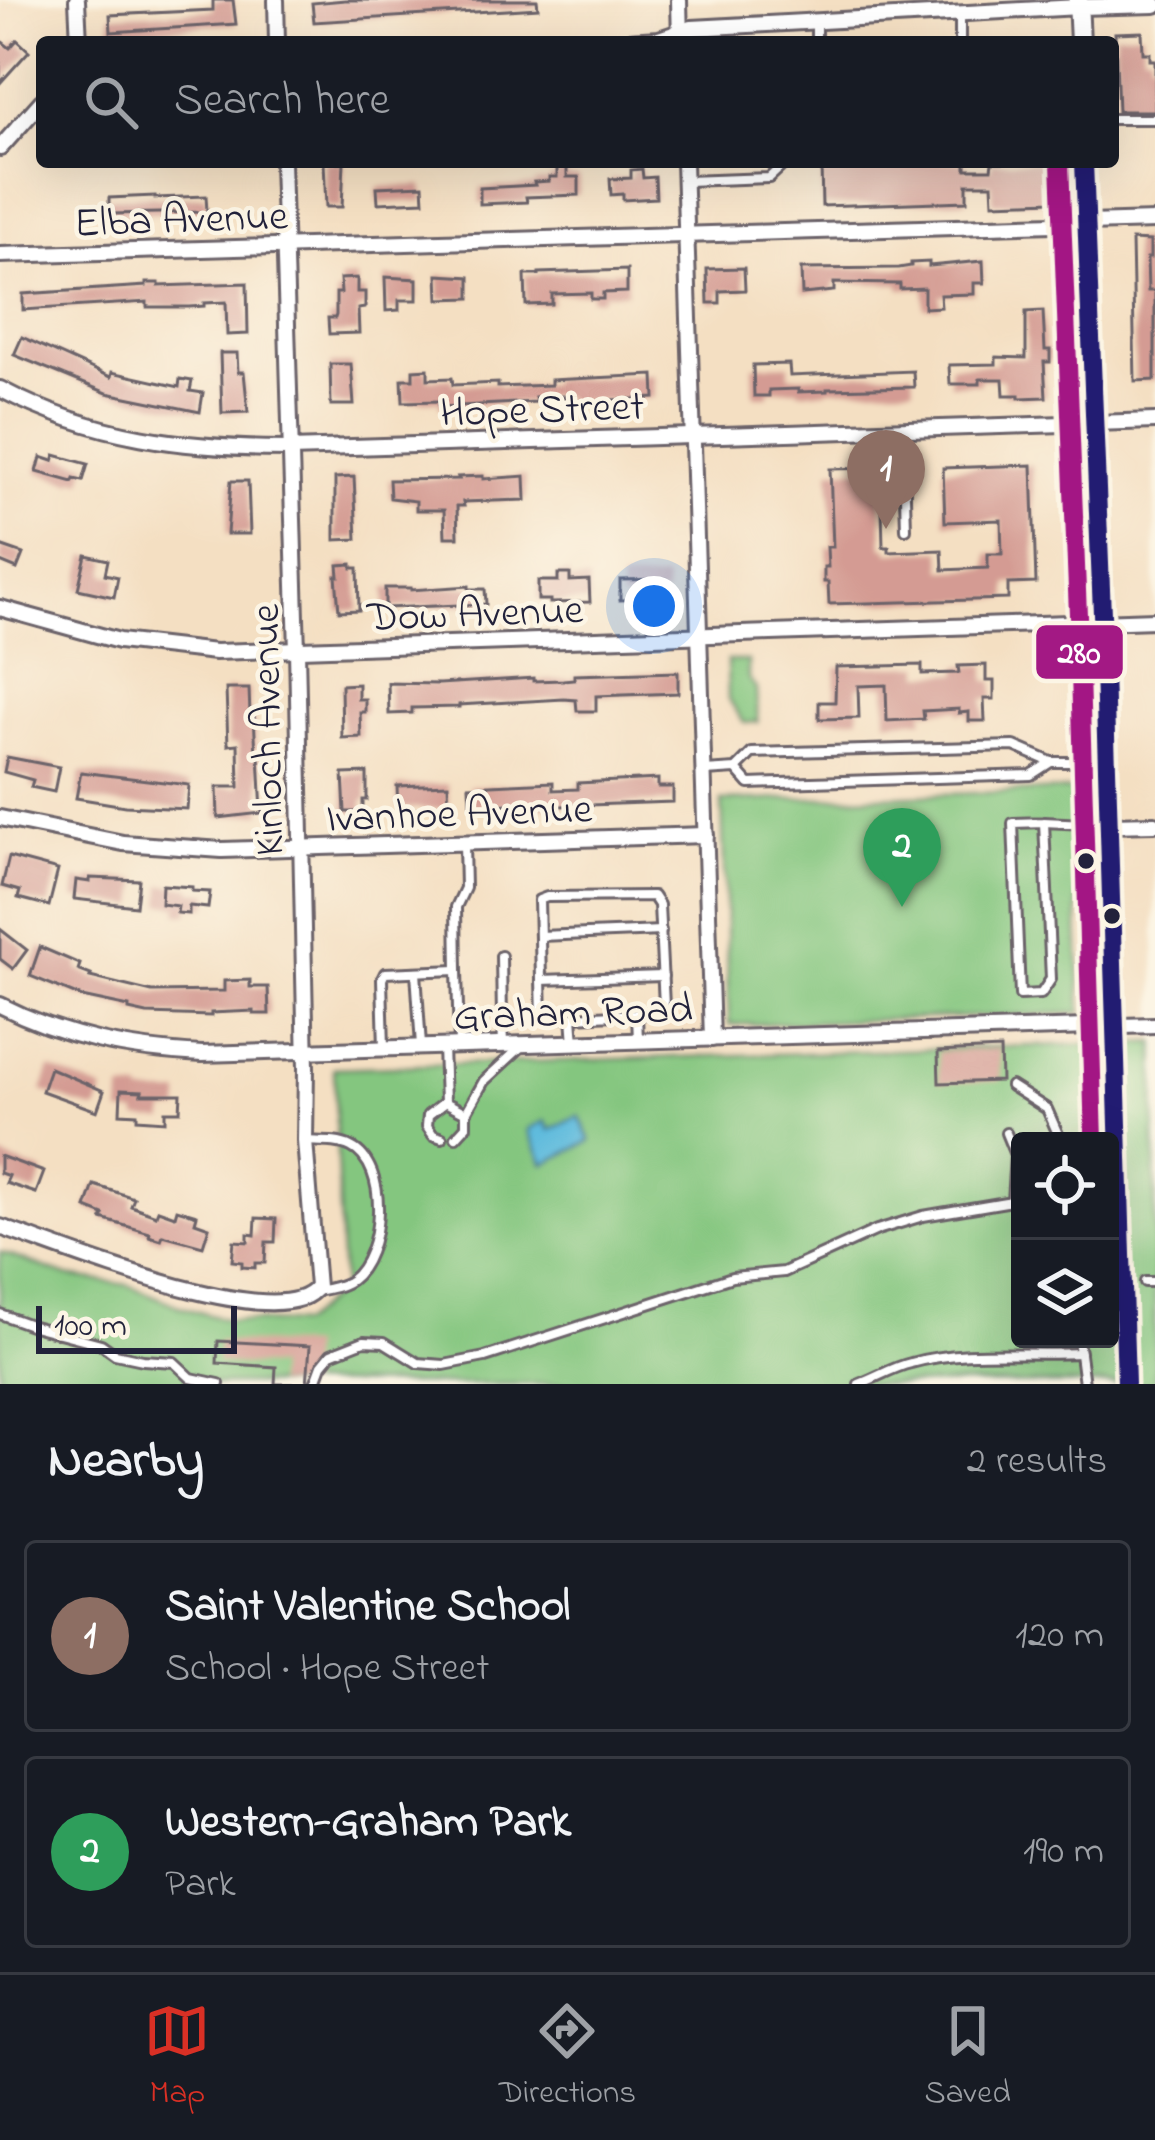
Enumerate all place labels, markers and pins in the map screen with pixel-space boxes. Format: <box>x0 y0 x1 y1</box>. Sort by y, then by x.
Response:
pin: 1 <box>847 430 925 529</box>
pin: 2 <box>863 808 941 907</box>
unlabelled marker <box>1075 850 1097 872</box>
unlabelled marker <box>1101 905 1123 927</box>

